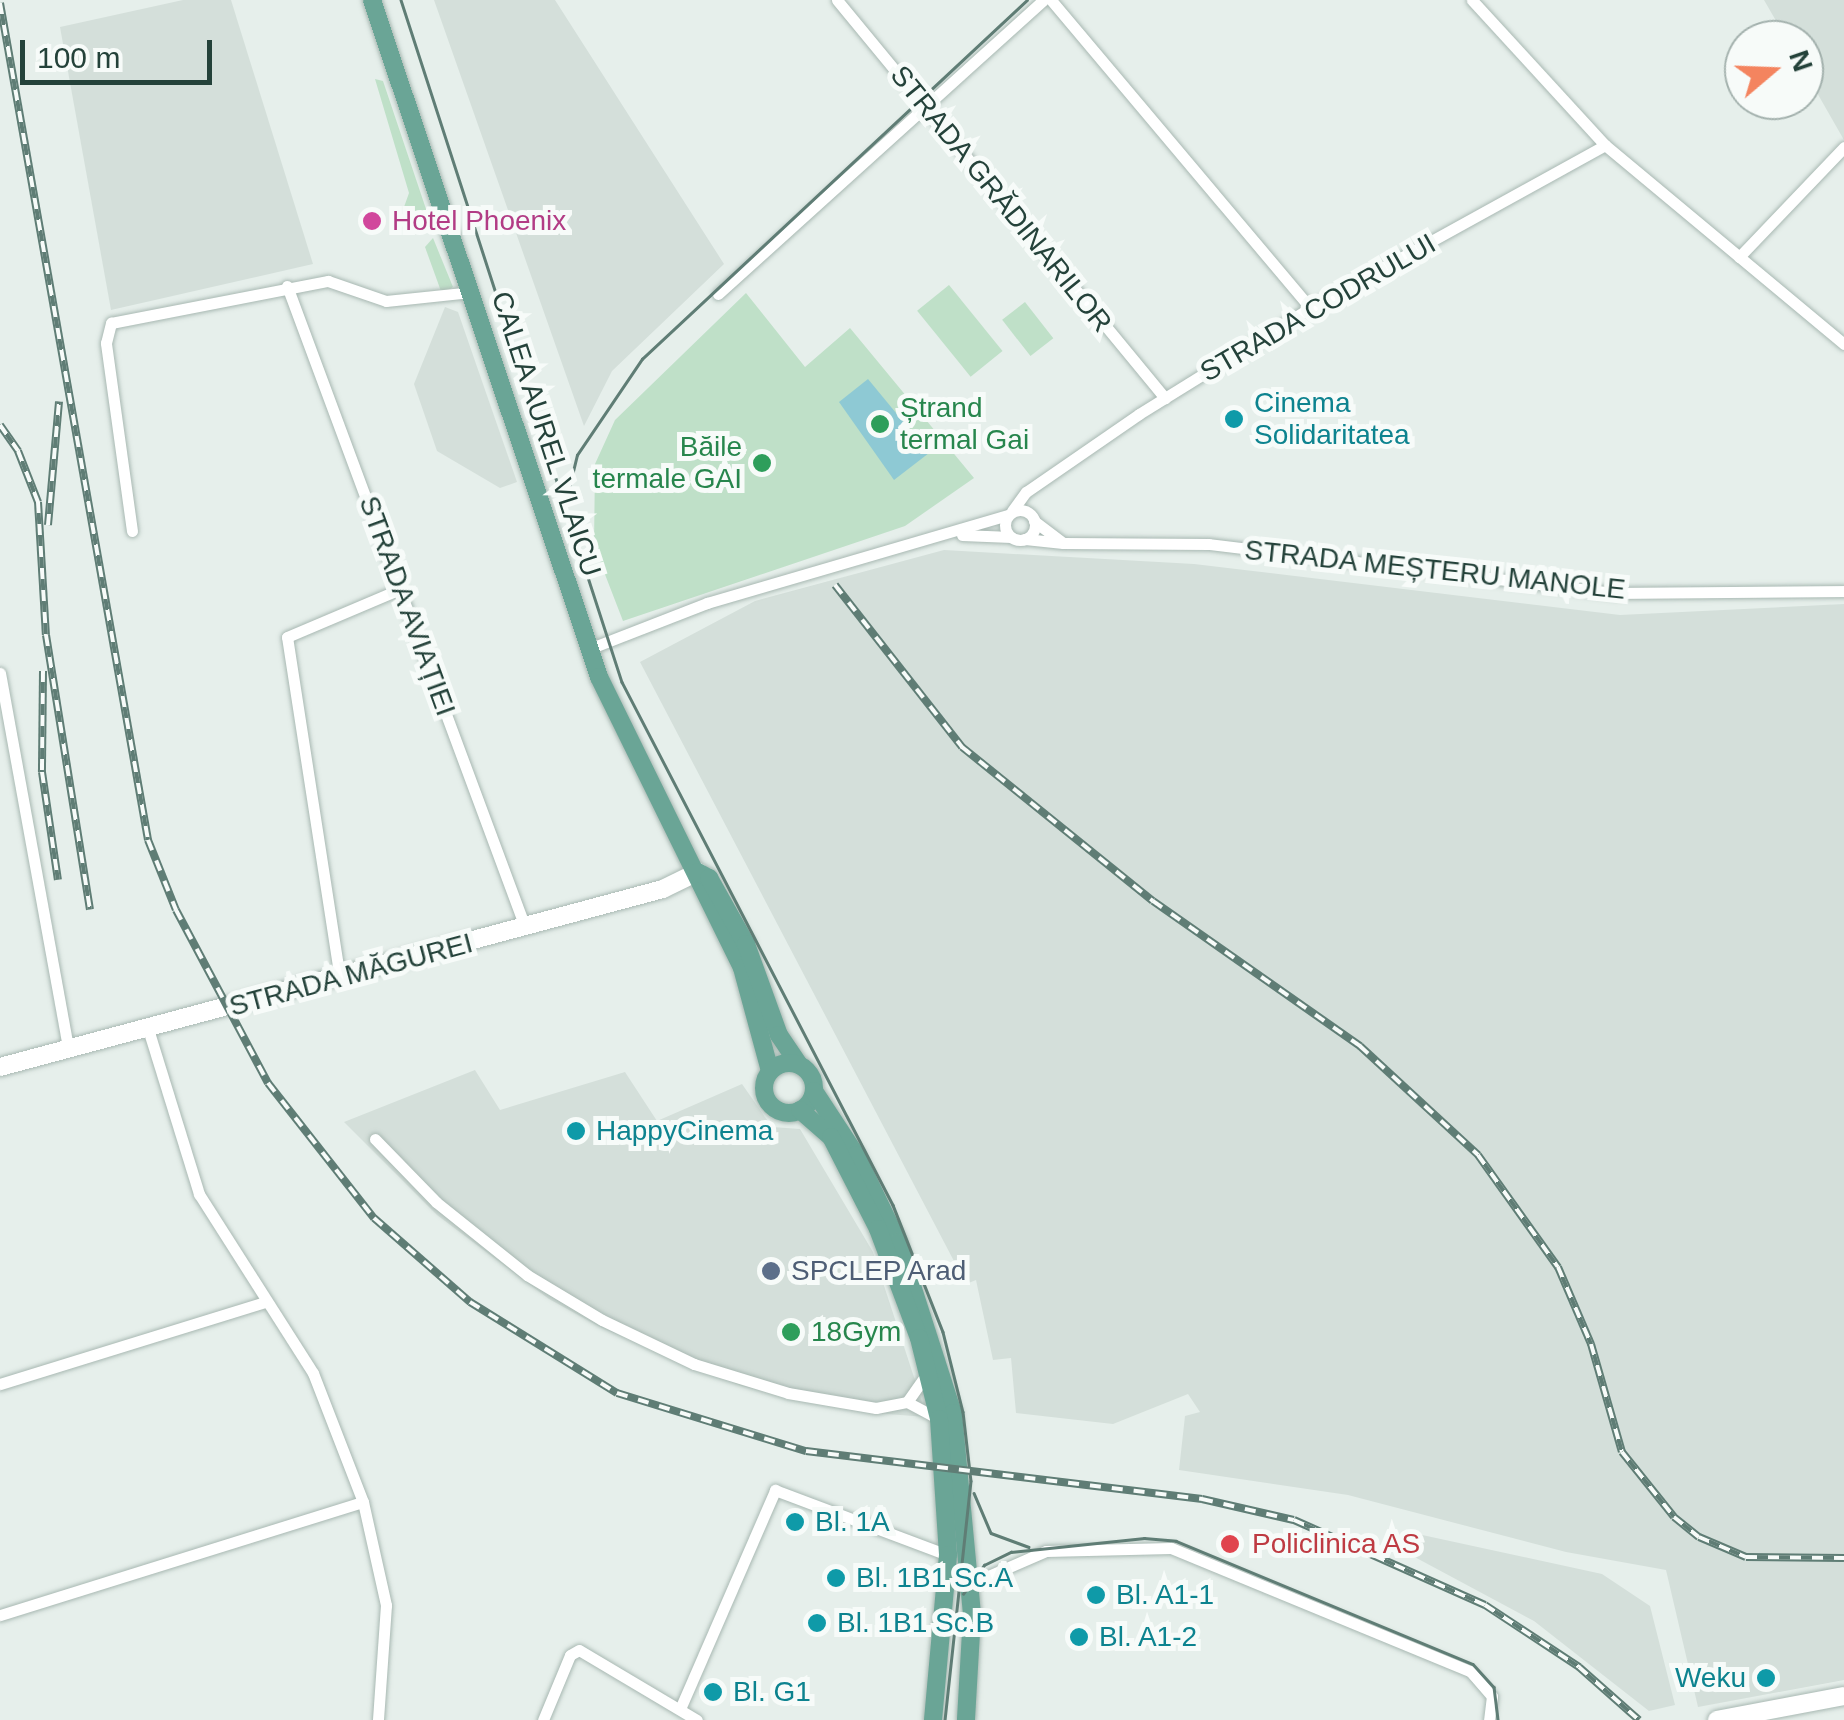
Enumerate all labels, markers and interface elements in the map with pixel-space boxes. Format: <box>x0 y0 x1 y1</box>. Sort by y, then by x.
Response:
scale bar <box>25 20 218 82</box>
north arrow <box>1724 20 1824 120</box>
text: 100 m <box>37 41 120 74</box>
text: N <box>1783 46 1819 75</box>
street label: STRADA GRĂDINARILOR <box>883 58 1119 340</box>
place label: Hotel Phoenix <box>392 204 566 238</box>
marker: Hotel Phoenix <box>361 210 383 232</box>
street label: STRADA CODRULUI <box>1194 227 1442 389</box>
street label: CALEA AUREL VLAICU <box>483 285 609 583</box>
place label: Cinema Solidaritatea <box>1254 386 1410 452</box>
place label: Ștrand termal Gai <box>900 391 1029 457</box>
marker: Cinema Solidaritatea <box>1223 408 1245 430</box>
marker: Ștrand termal Gai <box>869 413 891 435</box>
place label: Băile termale GAI <box>593 430 742 496</box>
marker: Băile termale GAI <box>751 452 773 474</box>
street label: STRADA AVIAȚIEI <box>351 490 463 722</box>
street label: STRADA MEȘTERU MANOLE <box>1242 533 1628 607</box>
street label: STRADA MĂGUREI <box>225 926 477 1024</box>
place label: HappyCinema <box>596 1114 773 1148</box>
marker: HappyCinema <box>565 1120 587 1142</box>
place label: SPCLEP Arad <box>791 1254 968 1288</box>
marker: SPCLEP Arad <box>760 1260 782 1282</box>
place label: 18Gym <box>811 1315 901 1349</box>
marker: 18Gym <box>780 1321 802 1343</box>
place label: Bl. 1A <box>815 1505 890 1539</box>
marker: Bl. 1A <box>784 1511 806 1533</box>
place label: Policlinica AS <box>1252 1527 1422 1561</box>
marker: Policlinica AS <box>1217 1531 1243 1557</box>
place label: Bl. 1B1 Sc.A <box>856 1561 1013 1595</box>
marker: Bl. 1B1 Sc.A <box>825 1567 847 1589</box>
place label: Bl. A1-1 <box>1116 1578 1216 1612</box>
marker: Bl. A1-1 <box>1085 1584 1107 1606</box>
place label: Bl. 1B1 Sc.B <box>837 1606 994 1640</box>
marker: Bl. 1B1 Sc.B <box>806 1612 828 1634</box>
place label: Bl. A1-2 <box>1099 1620 1199 1654</box>
marker: Bl. A1-2 <box>1068 1626 1090 1648</box>
place label: Weku <box>1675 1661 1746 1695</box>
marker: Weku <box>1755 1667 1777 1689</box>
place label: Bl. G1 <box>733 1675 811 1709</box>
marker: Bl. G1 <box>702 1681 724 1703</box>

